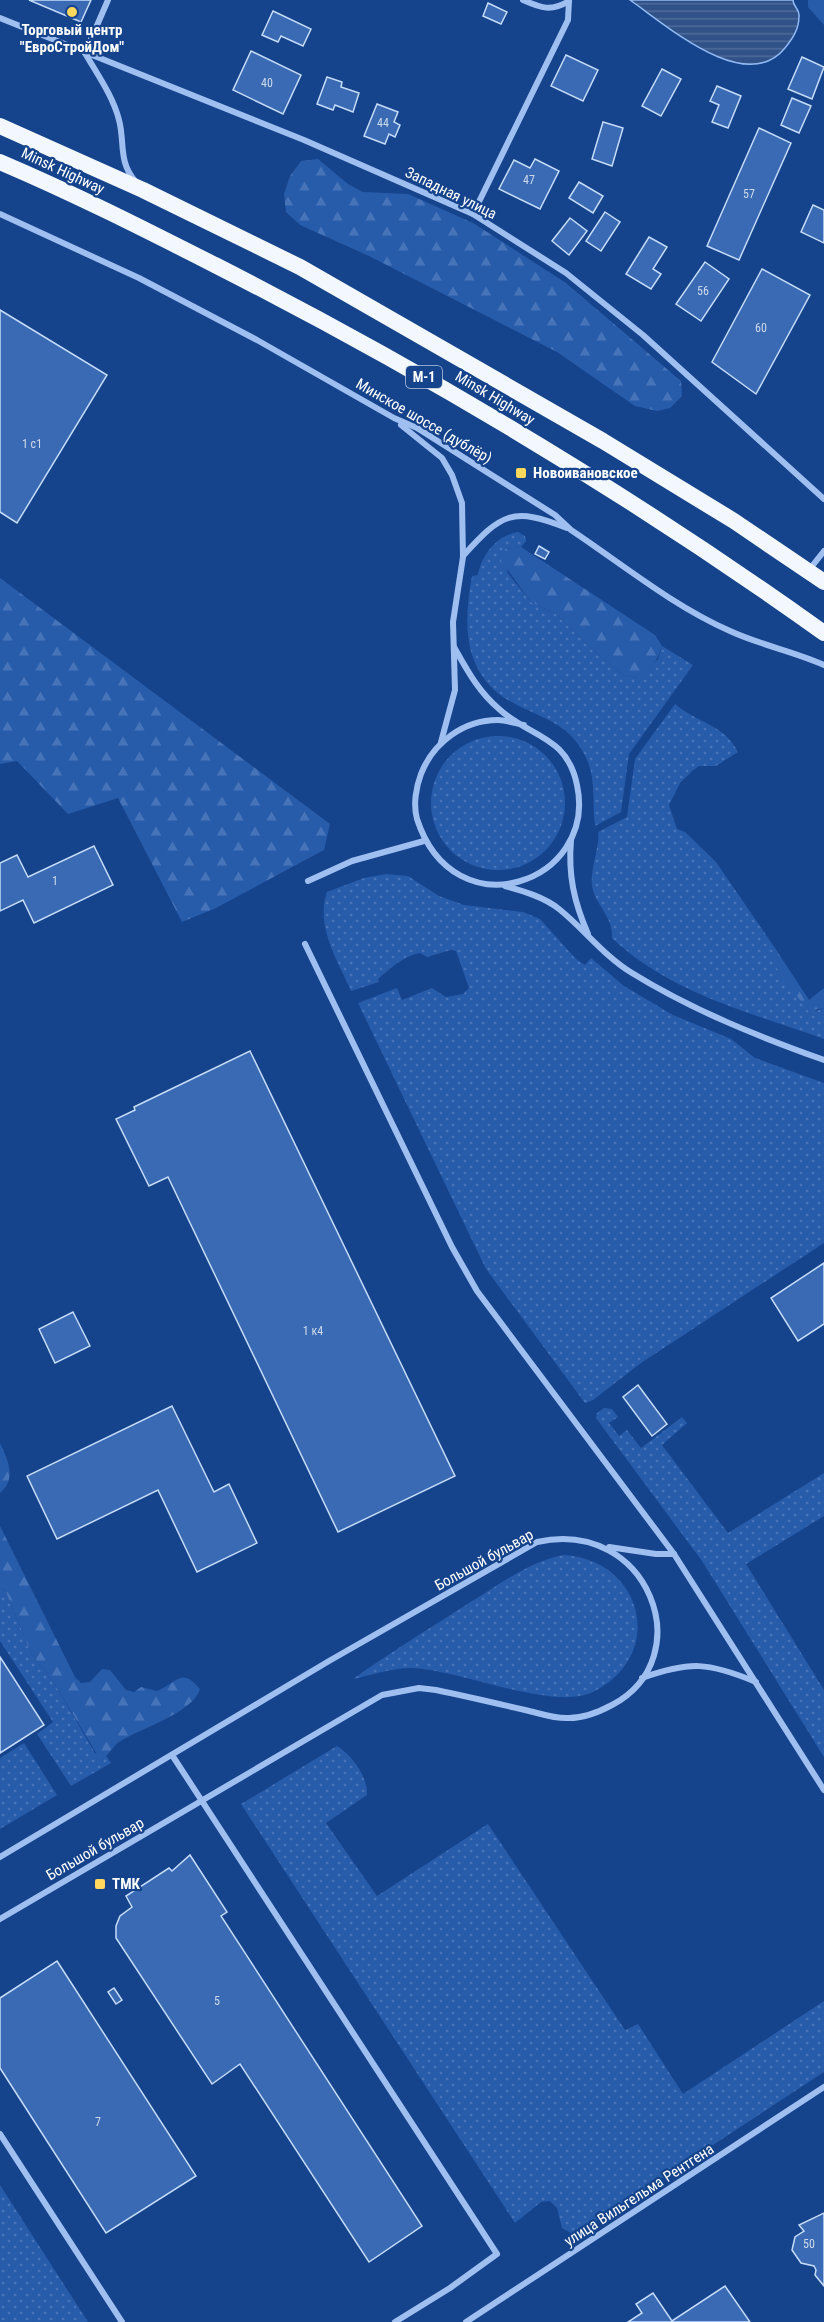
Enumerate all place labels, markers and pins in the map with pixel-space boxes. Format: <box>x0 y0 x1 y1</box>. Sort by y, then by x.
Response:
marker: Торговый центр "ЕвроСтройДом" <box>65 5 79 19</box>
place label: Торговый центр "ЕвроСтройДом" <box>20 21 124 56</box>
place label: Новоивановское <box>533 464 638 482</box>
marker: Новоивановское <box>514 466 528 480</box>
place label: ТМК <box>112 1875 141 1893</box>
marker: ТМК <box>93 1877 107 1891</box>

